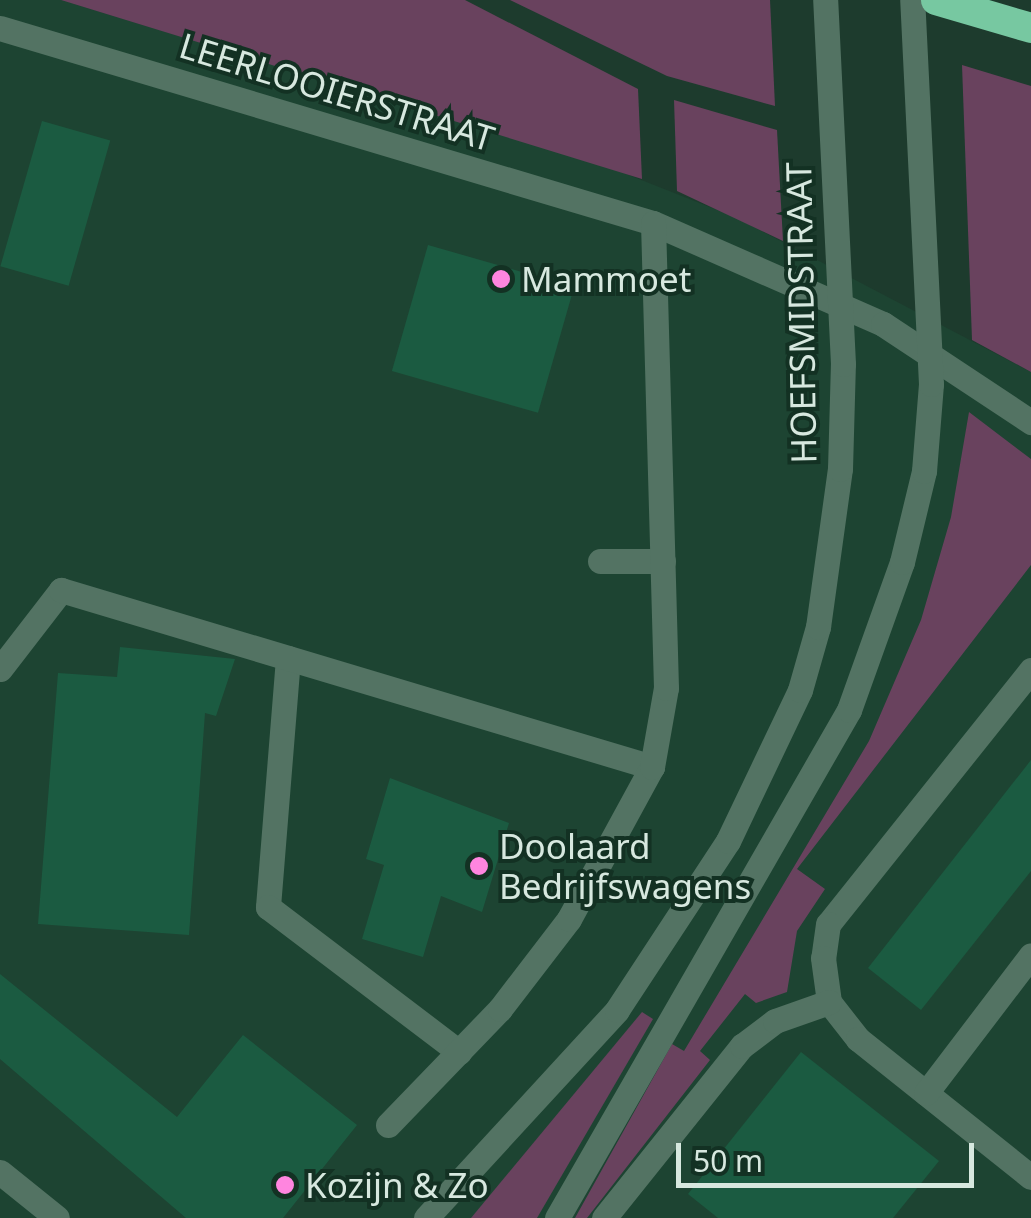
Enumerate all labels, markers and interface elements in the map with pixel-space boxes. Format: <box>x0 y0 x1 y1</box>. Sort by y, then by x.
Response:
street label: LEERLOOIERSTRAAT <box>175 24 499 160</box>
street label: HOEFSMIDSTRAAT <box>777 162 825 464</box>
place label: Mammoet <box>521 258 691 300</box>
marker: Mammoet <box>490 268 512 290</box>
place label: Doolaard Bedrijfswagens <box>499 825 751 907</box>
marker: Doolaard Bedrijfswagens <box>468 855 490 877</box>
scale bar <box>681 1123 978 1185</box>
text: 50 m <box>693 1140 763 1181</box>
place label: Kozijn & Zo <box>305 1164 489 1206</box>
marker: Kozijn & Zo <box>274 1174 296 1196</box>

